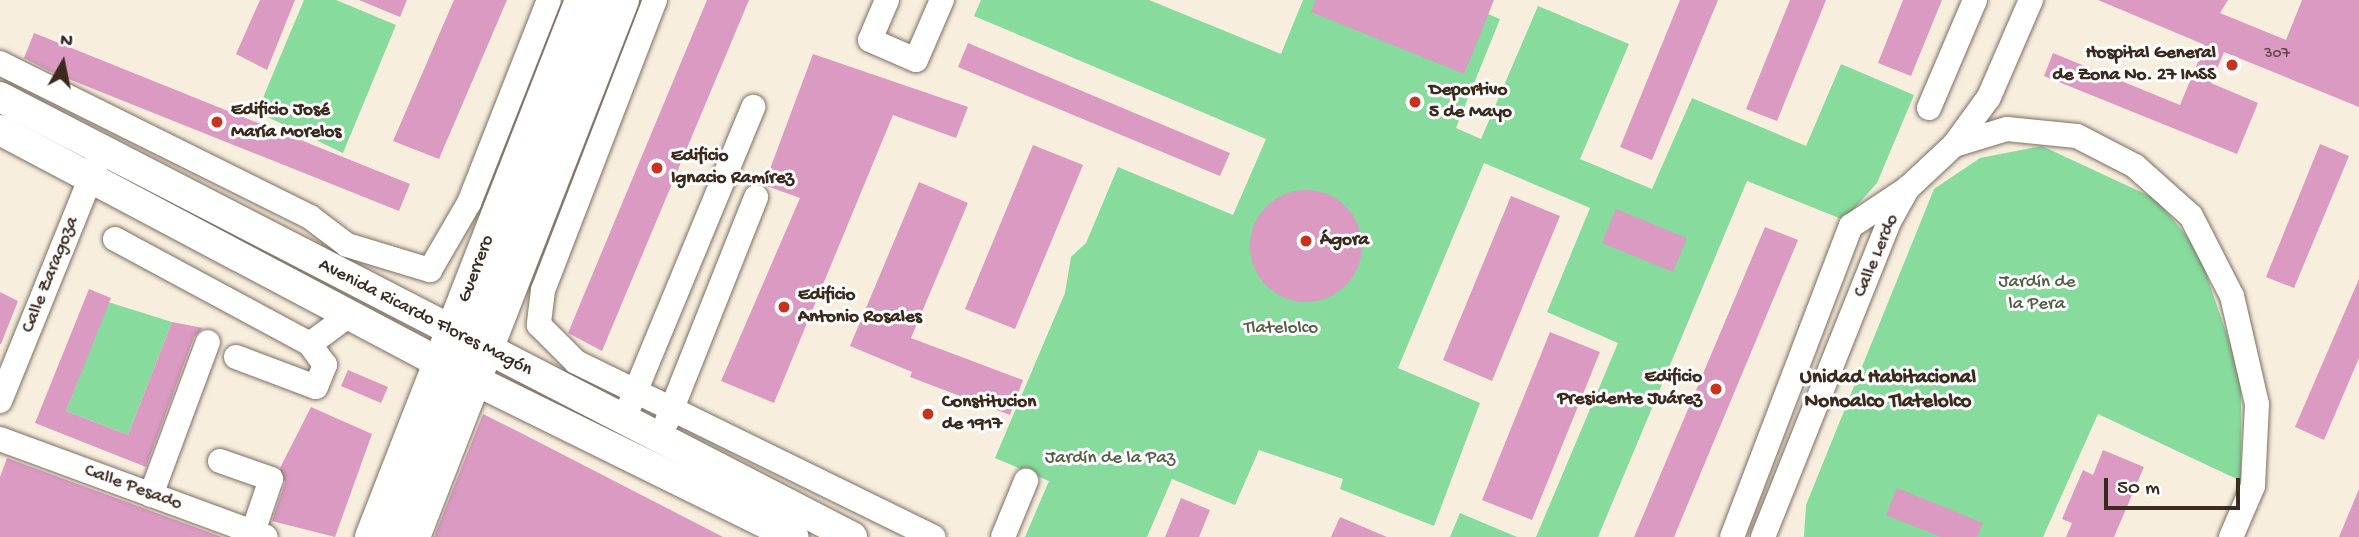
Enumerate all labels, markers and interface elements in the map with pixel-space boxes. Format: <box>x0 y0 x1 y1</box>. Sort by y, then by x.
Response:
north arrow <box>28 28 98 98</box>
text: N <box>58 29 74 54</box>
place label: Hospital General de Zona No. 27 IMSS <box>2053 43 2216 87</box>
house number: 307 <box>2264 45 2290 65</box>
marker: Hospital General de Zona No. 27 IMSS <box>2222 55 2242 75</box>
place label: Deportivo 5 de Mayo <box>1429 80 1512 124</box>
marker: Deportivo 5 de Mayo <box>1407 94 1423 110</box>
place label: Edificio José María Morelos <box>231 100 341 144</box>
marker: Edificio José María Morelos <box>209 114 225 130</box>
place label: Edificio Ignacio Ramírez <box>671 146 794 190</box>
marker: Edificio Ignacio Ramírez <box>649 160 665 176</box>
street label: Calle Lerdo <box>1849 211 1905 301</box>
street label: Calle Zaragoza <box>17 214 85 336</box>
place label: Ágora <box>1320 230 1369 252</box>
street label: Guerrero <box>454 232 500 306</box>
marker: Ágora <box>1298 233 1314 249</box>
street label: Avenida Ricardo Flores Magón <box>314 254 536 382</box>
park label: Jardín de la Pera <box>1998 272 2076 316</box>
place label: Edificio Antonio Rosales <box>798 285 922 329</box>
marker: Edificio Antonio Rosales <box>776 299 792 315</box>
park label: Tlatelolco <box>1244 318 1318 340</box>
district label: Unidad Habitacional Nonoalco Tlatelolco <box>1800 366 1976 416</box>
place label: Edificio Presidente Juárez <box>1557 367 1702 411</box>
marker: Edificio Presidente Juárez <box>1708 381 1724 397</box>
place label: Constitucion de 1917 <box>942 392 1036 436</box>
marker: Constitucion de 1917 <box>920 406 936 422</box>
park label: Jardín de la Paz <box>1045 448 1175 470</box>
street label: Calle Pesado <box>81 460 185 516</box>
scale bar <box>2107 463 2244 507</box>
text: 50 m <box>2117 477 2160 502</box>

